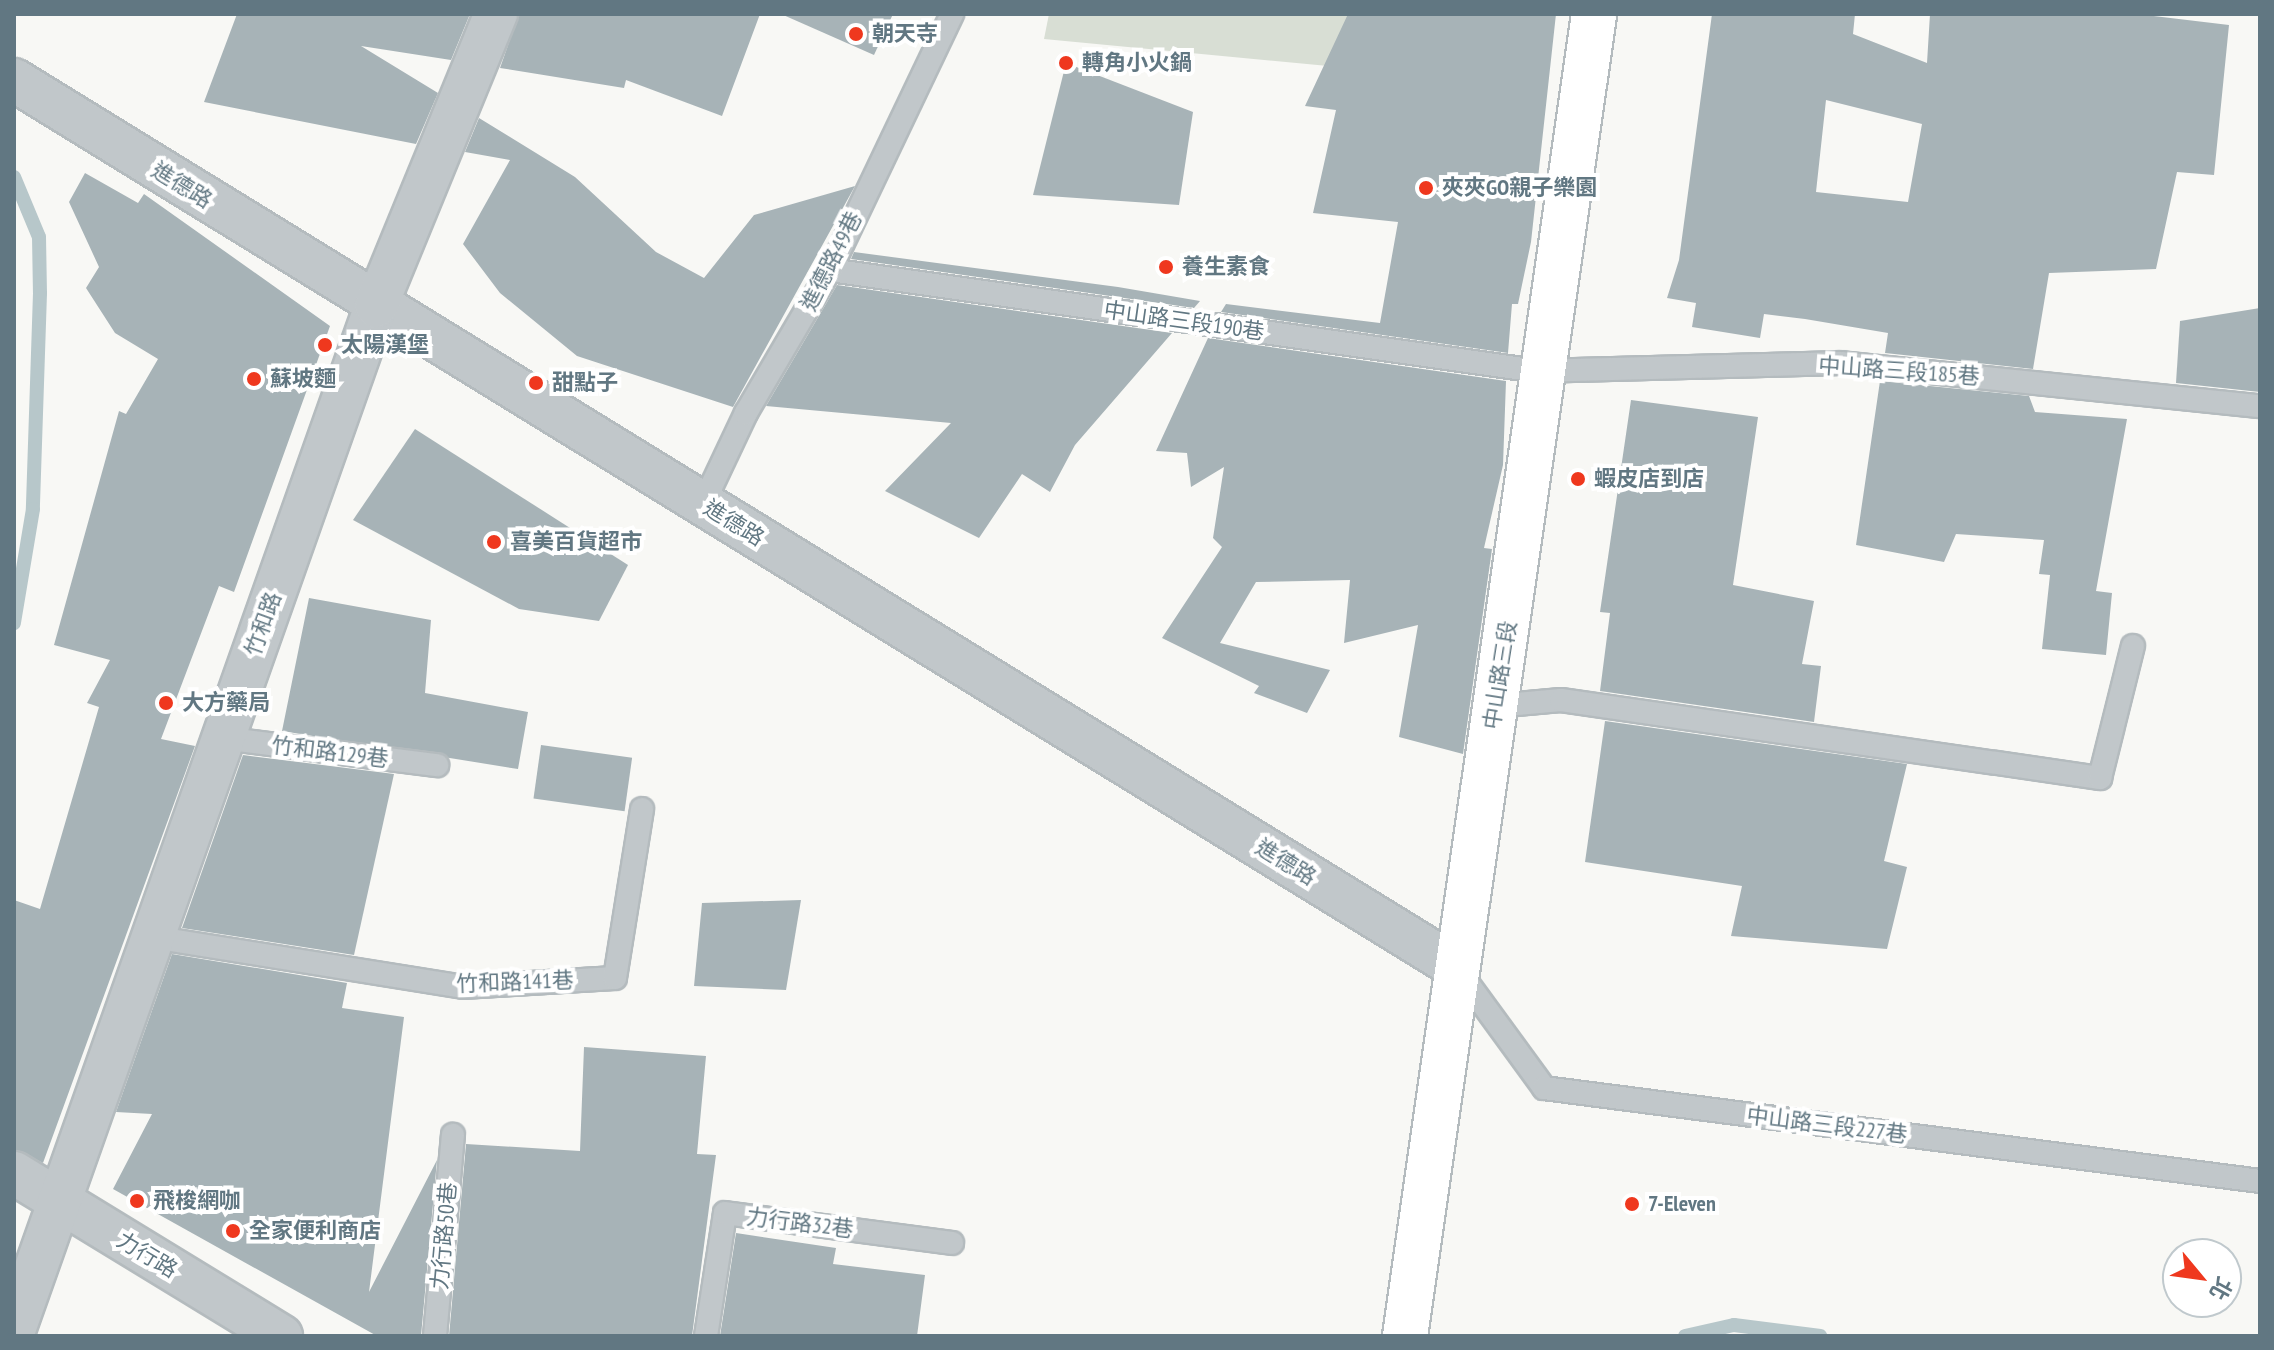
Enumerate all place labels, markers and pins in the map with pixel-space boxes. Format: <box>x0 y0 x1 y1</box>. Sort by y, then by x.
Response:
place label: 朝天寺 <box>872 21 938 47</box>
marker: 朝天寺 <box>847 25 865 43</box>
place label: 轉角小火鍋 <box>1082 50 1192 76</box>
marker: 轉角小火鍋 <box>1057 54 1075 72</box>
place label: 夾夾GO親子樂園 <box>1442 175 1597 201</box>
marker: 夾夾GO親子樂園 <box>1417 179 1435 197</box>
place label: 養生素食 <box>1182 254 1270 280</box>
marker: 養生素食 <box>1157 258 1175 276</box>
place label: 太陽漢堡 <box>341 332 429 358</box>
marker: 太陽漢堡 <box>316 336 334 354</box>
place label: 蘇坡麵 <box>270 366 336 392</box>
marker: 蘇坡麵 <box>245 370 263 388</box>
place label: 甜點子 <box>552 370 618 396</box>
marker: 甜點子 <box>527 374 545 392</box>
place label: 蝦皮店到店 <box>1594 466 1704 492</box>
marker: 蝦皮店到店 <box>1569 470 1587 488</box>
place label: 喜美百貨超市 <box>510 529 642 555</box>
marker: 喜美百貨超市 <box>485 533 503 551</box>
place label: 大方藥局 <box>182 690 270 716</box>
marker: 大方藥局 <box>157 694 175 712</box>
place label: 飛梭網咖 <box>153 1188 241 1214</box>
place label: 7-Eleven <box>1648 1191 1716 1217</box>
marker: 飛梭網咖 <box>128 1192 146 1210</box>
marker: 7-Eleven <box>1623 1195 1641 1213</box>
place label: 全家便利商店 <box>249 1218 381 1244</box>
marker: 全家便利商店 <box>224 1222 242 1240</box>

